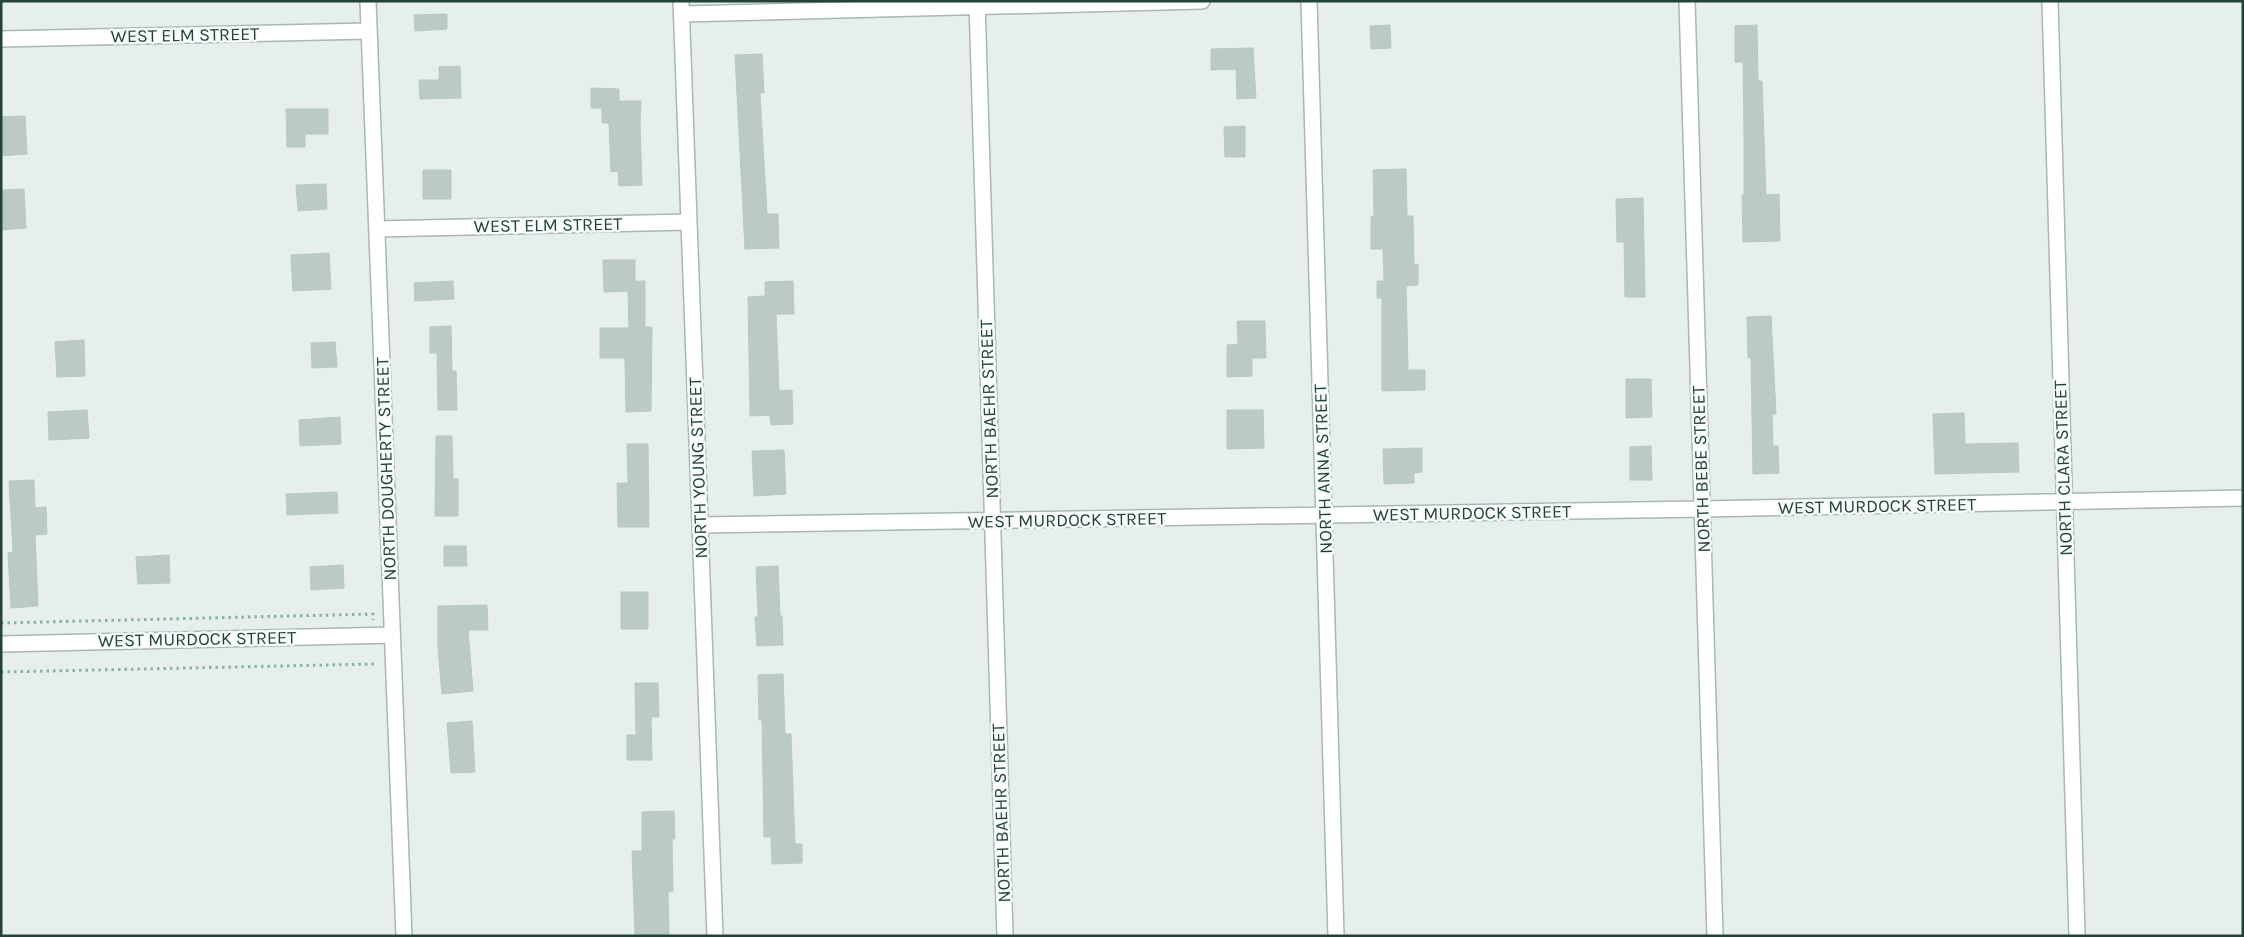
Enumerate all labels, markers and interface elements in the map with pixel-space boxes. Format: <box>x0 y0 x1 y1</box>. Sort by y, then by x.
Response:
street label: WEST ELM STREET <box>111 23 259 47</box>
street label: WEST ELM STREET <box>474 213 622 237</box>
street label: NORTH BAEHR STREET <box>975 319 1003 499</box>
street label: NORTH DOUGHERTY STREET <box>371 357 401 581</box>
street label: NORTH YOUNG STREET <box>684 377 712 559</box>
street label: NORTH CLARA STREET <box>2049 380 2077 556</box>
street label: NORTH ANNA STREET <box>1309 384 1337 554</box>
street label: NORTH BEBE STREET <box>1687 385 1715 553</box>
street label: WEST MURDOCK STREET <box>1778 493 1976 519</box>
street label: WEST MURDOCK STREET <box>1373 500 1571 526</box>
street label: WEST MURDOCK STREET <box>968 507 1166 533</box>
street label: WEST MURDOCK STREET <box>98 626 296 652</box>
street label: NORTH BAEHR STREET <box>987 723 1015 903</box>

